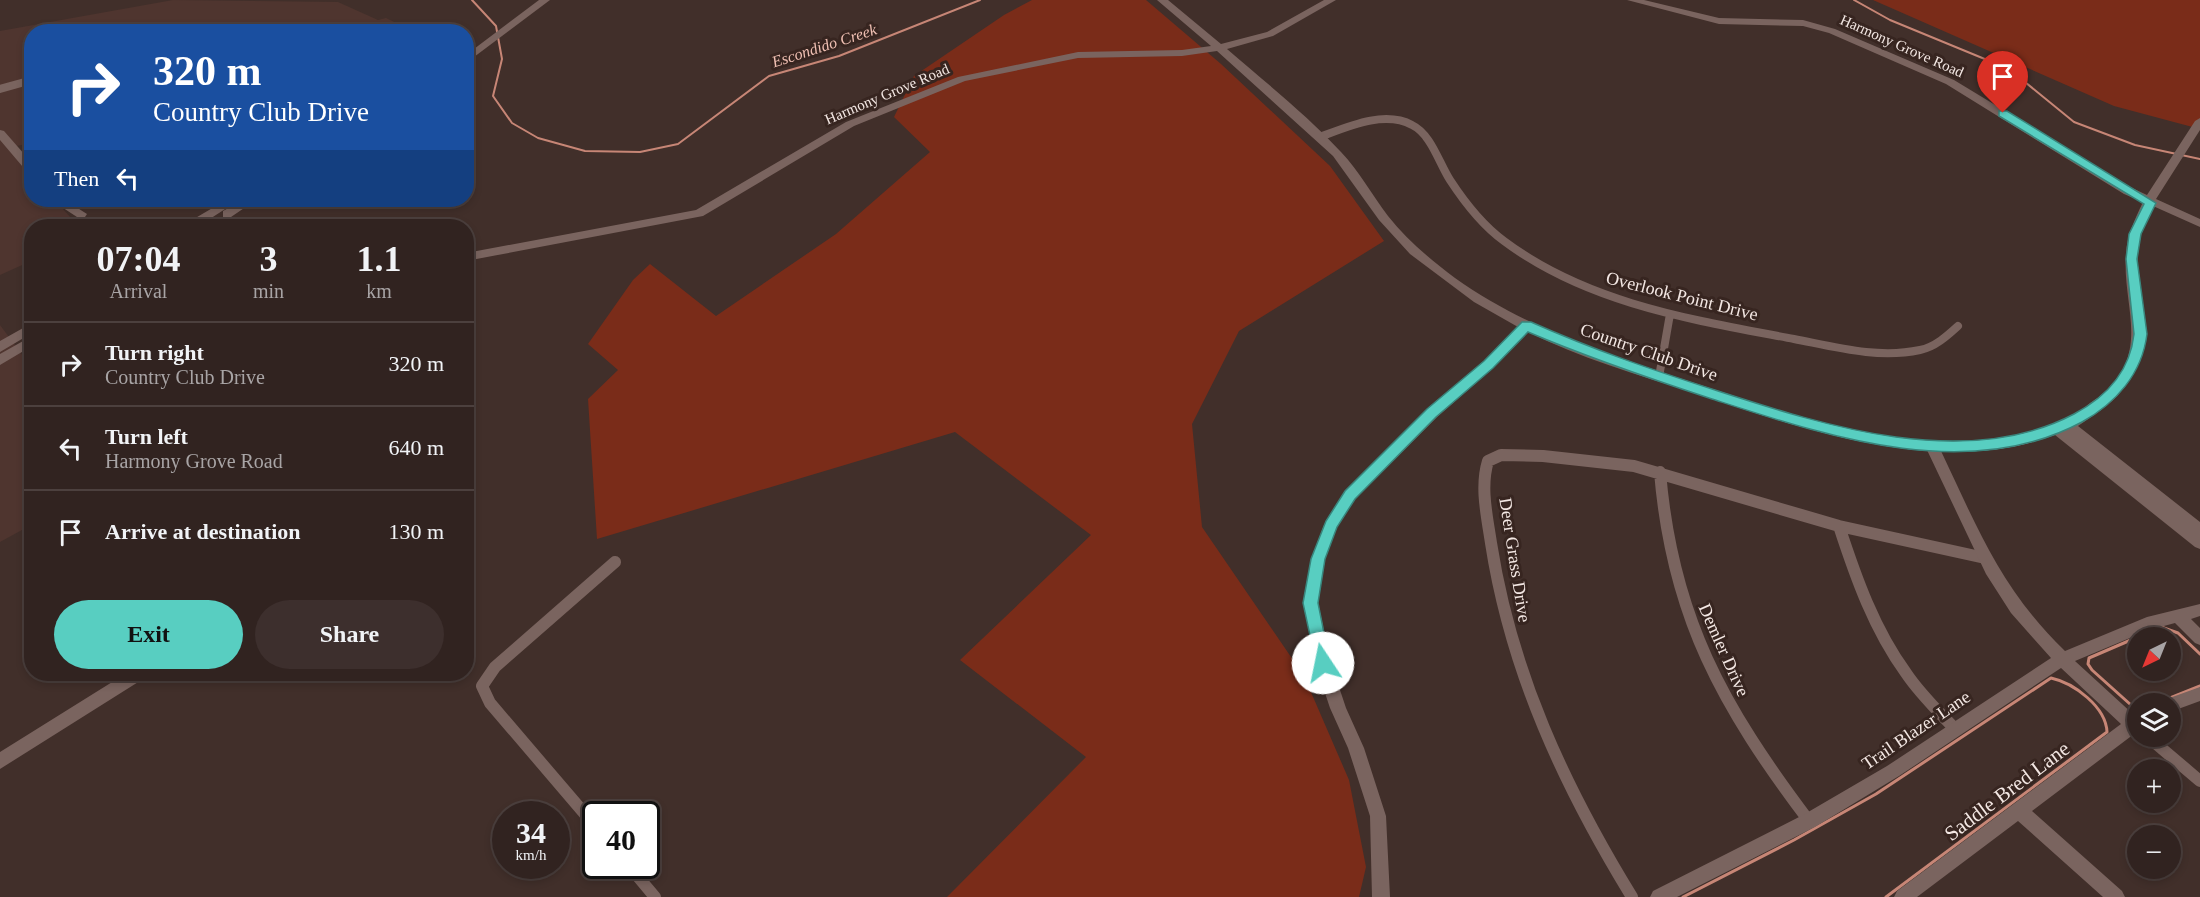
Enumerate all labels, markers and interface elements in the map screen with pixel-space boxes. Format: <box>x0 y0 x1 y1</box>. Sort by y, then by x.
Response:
street label: Harmony Grove Road <box>1838 12 1967 81</box>
water label: Escondido Creek <box>769 20 880 71</box>
icon: right <box>54 48 132 126</box>
text: 320 m <box>153 48 262 94</box>
pin <box>1977 51 2028 113</box>
street label: Harmony Grove Road <box>823 60 952 127</box>
icon: arrive <box>1986 60 2019 93</box>
text: Country Club Drive <box>153 97 369 127</box>
icon: left <box>111 162 144 195</box>
text: Then <box>54 166 99 191</box>
text: 07:04 <box>96 239 180 279</box>
text: 3 <box>260 239 278 279</box>
text: 1.1 <box>357 239 402 279</box>
street label: Overlook Point Drive <box>1604 267 1760 325</box>
text: Arrival <box>110 280 167 302</box>
text: min <box>253 280 284 302</box>
text: km <box>366 280 392 302</box>
street label: Country Club Drive <box>1578 319 1720 385</box>
text: Turn right <box>105 340 204 365</box>
icon: right <box>54 348 87 381</box>
text: 320 m <box>388 351 444 376</box>
text: Country Club Drive <box>105 366 265 388</box>
text: Turn left <box>105 424 188 449</box>
icon: left <box>54 432 87 465</box>
text: 640 m <box>388 435 444 460</box>
text: Harmony Grove Road <box>105 450 283 472</box>
street label: Deer Grass Drive <box>1495 496 1535 624</box>
icon: arrive <box>54 516 87 549</box>
text: Arrive at destination <box>105 519 301 544</box>
text: 130 m <box>388 519 444 544</box>
button: Exit <box>54 600 243 669</box>
button: Share <box>255 600 444 669</box>
street label: Demler Drive <box>1695 600 1753 700</box>
north arrow <box>2127 627 2181 681</box>
map controls <box>2127 627 2181 879</box>
position arrow <box>1291 631 1355 695</box>
street label: Trail Blazer Lane <box>1858 686 1974 774</box>
button: layers <box>2127 693 2181 747</box>
street label: Saddle Bred Lane <box>1940 736 2074 846</box>
button: + <box>2127 759 2181 813</box>
speed limit sign: 40 <box>582 801 660 879</box>
text: 34 <box>516 816 546 849</box>
button: − <box>2127 825 2181 879</box>
text: km/h <box>516 847 546 863</box>

